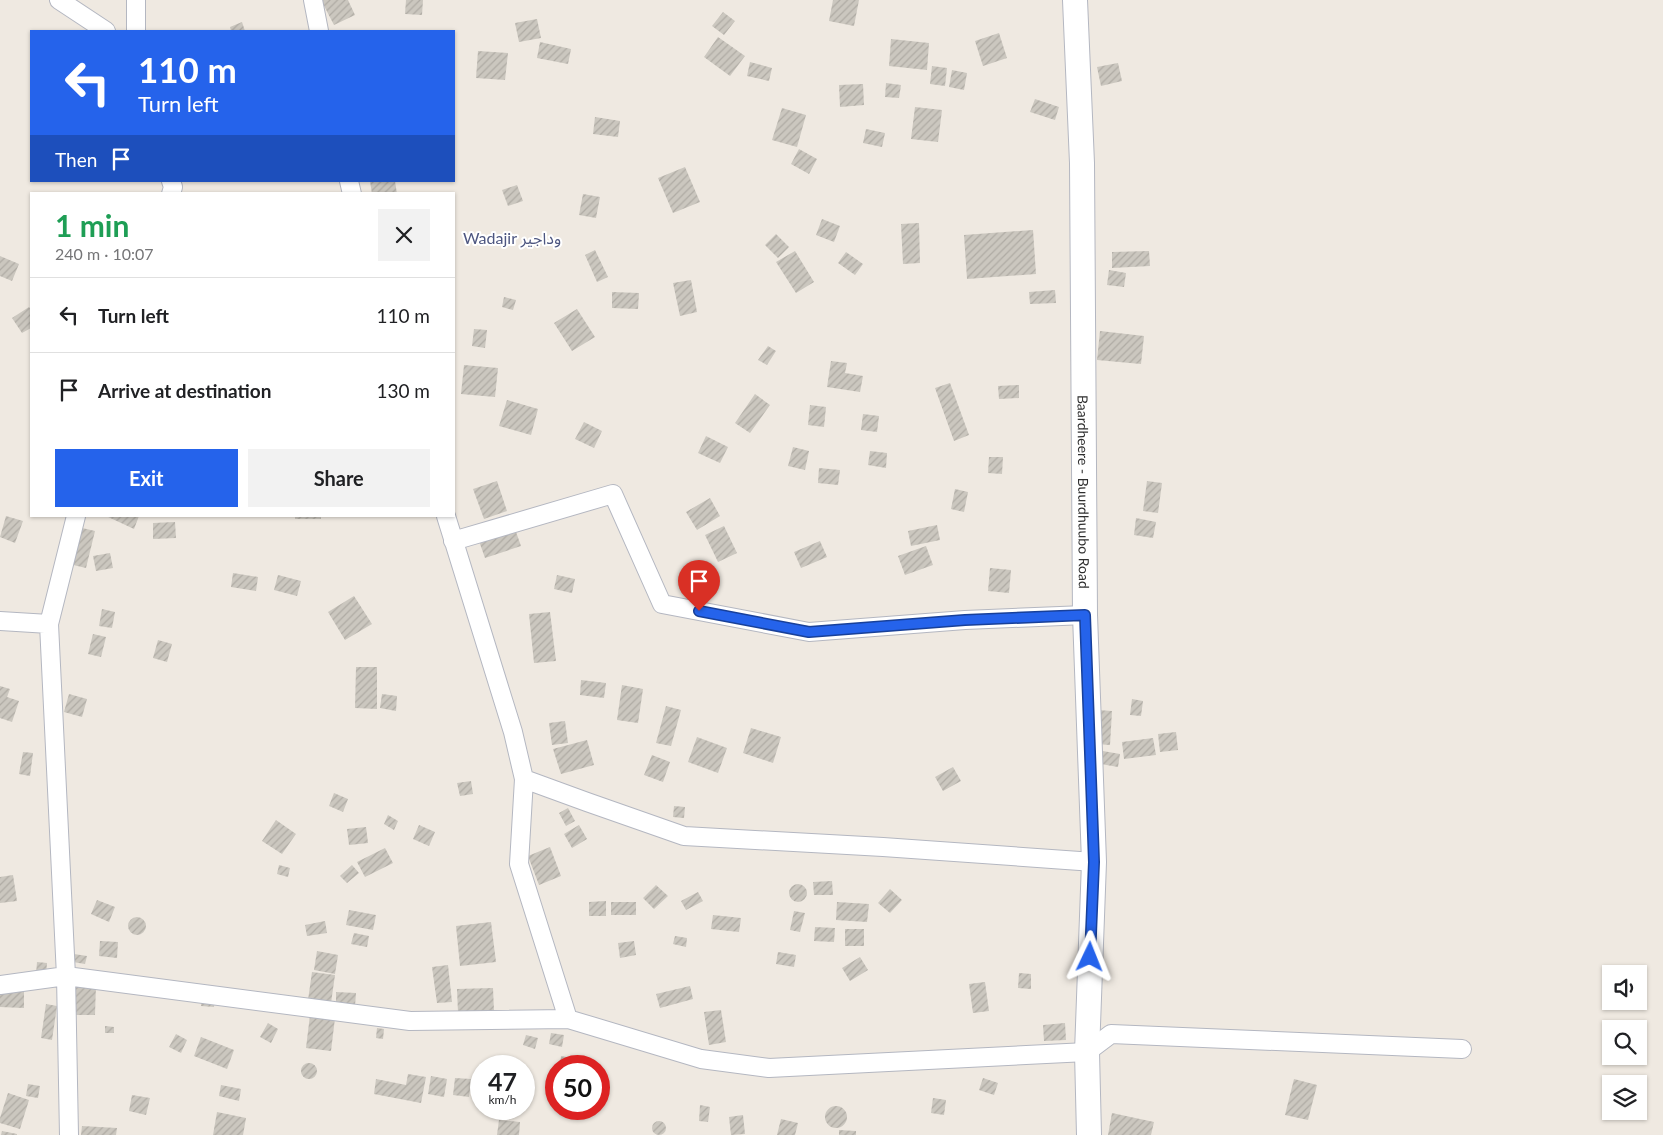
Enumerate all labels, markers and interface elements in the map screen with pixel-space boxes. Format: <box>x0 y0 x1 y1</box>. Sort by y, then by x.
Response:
text: 110 m <box>138 48 237 90</box>
icon: left <box>55 50 120 115</box>
text: Turn left <box>138 90 219 117</box>
icon: arrive <box>107 145 135 173</box>
text: Then <box>55 148 97 171</box>
text: 1 min <box>55 207 129 243</box>
button: close <box>378 209 430 261</box>
district label: Wadajir وداجير <box>463 228 561 248</box>
text: 240 m · 10:07 <box>55 244 154 263</box>
icon: left <box>55 301 83 329</box>
text: Turn left <box>98 304 169 327</box>
text: 110 m <box>376 304 430 327</box>
icon: arrive <box>55 376 83 404</box>
text: Arrive at destination <box>98 379 271 402</box>
text: 130 m <box>376 379 430 402</box>
street label: Baardheere - Buurdhuubo Road <box>1075 395 1093 589</box>
button: Exit <box>55 449 238 507</box>
button: Share <box>248 449 430 507</box>
pin <box>678 560 720 611</box>
icon: arrive <box>685 567 713 595</box>
position arrow <box>1063 930 1115 982</box>
map controls <box>1602 965 1647 1120</box>
button: sound <box>1602 965 1647 1010</box>
button: search <box>1602 1020 1647 1065</box>
speed limit sign: 50 <box>545 1055 610 1120</box>
text: 47 <box>488 1066 517 1096</box>
button: layers <box>1602 1075 1647 1120</box>
text: km/h <box>488 1092 517 1107</box>

